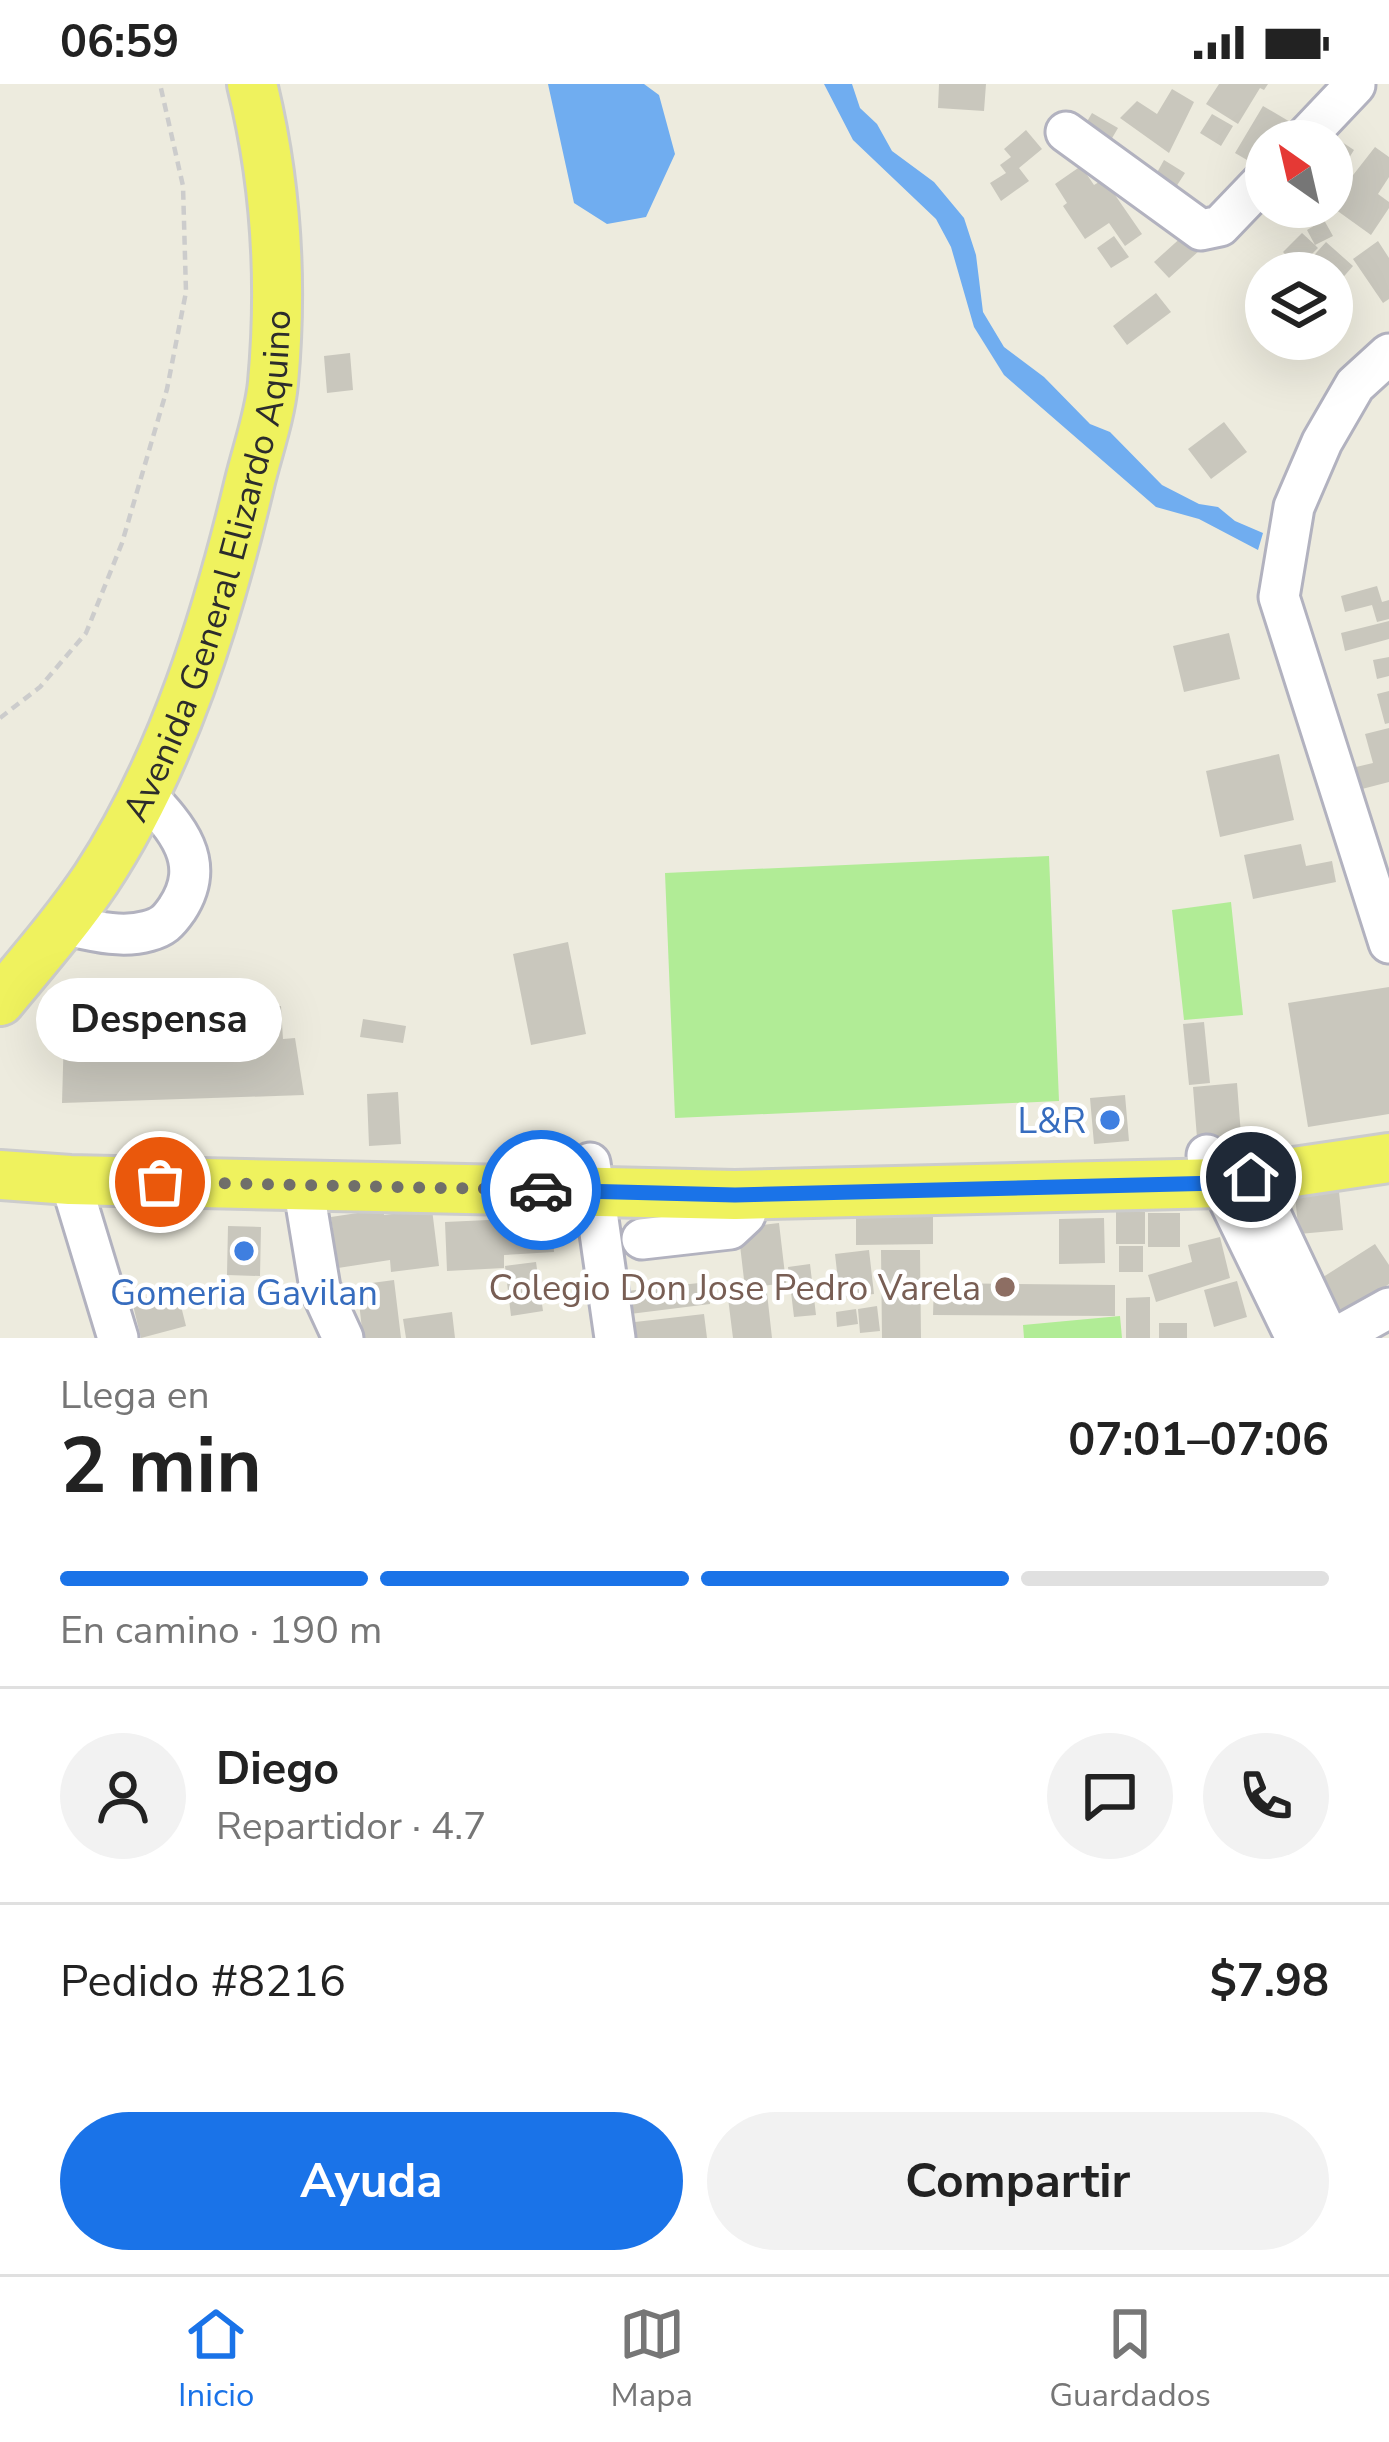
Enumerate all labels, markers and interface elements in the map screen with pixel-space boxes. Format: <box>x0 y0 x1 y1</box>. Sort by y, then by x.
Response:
text: 06:59 <box>60 12 179 73</box>
north arrow <box>1245 120 1353 228</box>
map controls <box>1245 120 1353 360</box>
button: layers <box>1245 252 1353 360</box>
street label: Avenida General Elizardo Aquino <box>112 309 303 830</box>
callout: Despensa <box>37 978 283 1062</box>
text: Despensa <box>70 993 248 1046</box>
place label: L&R <box>1017 1097 1086 1146</box>
marker: L&R <box>1097 1107 1123 1133</box>
pin <box>1200 1126 1302 1228</box>
courier <box>481 1130 601 1250</box>
pin <box>109 1131 211 1233</box>
icon: home <box>1218 1144 1284 1210</box>
icon: bag <box>127 1149 193 1215</box>
icon: car <box>508 1157 574 1223</box>
marker: Gomeria Gavilan <box>231 1238 257 1264</box>
place label: Colegio Don Jose Pedro Varela <box>488 1264 981 1313</box>
place label: Gomeria Gavilan <box>110 1269 378 1318</box>
marker: Colegio Don Jose Pedro Varela <box>992 1274 1018 1300</box>
text: Llega en <box>60 1369 210 1422</box>
text: 07:01–07:06 <box>1068 1410 1329 1471</box>
text: 2 min <box>60 1413 262 1520</box>
text: En camino · 190 m <box>60 1604 382 1657</box>
button: person <box>60 1733 186 1859</box>
button: chat <box>1047 1733 1173 1859</box>
button: phone <box>1203 1733 1329 1859</box>
text: Diego <box>216 1739 339 1800</box>
text: Repartidor · 4.7 <box>216 1800 487 1853</box>
text: Pedido #8216 <box>60 1951 346 2012</box>
text: $7.98 <box>1210 1951 1329 2012</box>
button: Ayuda <box>60 2112 683 2250</box>
button: Compartir <box>707 2112 1329 2250</box>
tab: Inicio <box>178 2301 254 2418</box>
tab: Mapa <box>610 2301 693 2418</box>
tab: Guardados <box>1049 2301 1211 2418</box>

